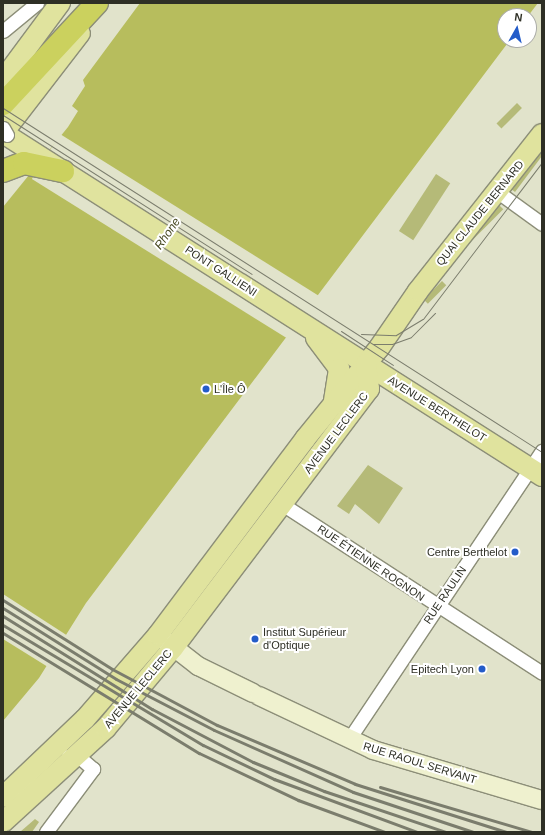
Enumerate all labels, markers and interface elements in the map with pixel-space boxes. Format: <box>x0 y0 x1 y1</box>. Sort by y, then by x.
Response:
north arrow <box>497 8 537 48</box>
text: N <box>514 11 523 24</box>
street label: QUAI CLAUDE BERNARD <box>434 158 526 268</box>
water label: Rhone <box>152 215 184 253</box>
street label: PONT GALLIENI <box>183 243 259 299</box>
street label: AVENUE BERTHELOT <box>385 373 489 445</box>
place label: L'Île Ô <box>214 382 245 396</box>
marker: L'Île Ô <box>201 384 211 394</box>
street label: AVENUE LECLERC <box>301 390 371 476</box>
street label: RUE ÉTIENNE ROGNON <box>315 522 427 604</box>
place label: Centre Berthelot <box>427 545 507 559</box>
marker: Centre Berthelot <box>510 547 520 557</box>
street label: RUE RAULIN <box>421 564 469 626</box>
place label: Institut Supérieur d'Optique <box>263 626 346 652</box>
marker: Institut Supérieur d'Optique <box>250 634 260 644</box>
street label: AVENUE LECLERC <box>101 647 175 731</box>
place label: Epitech Lyon <box>411 662 474 676</box>
marker: Epitech Lyon <box>477 664 487 674</box>
street label: RUE RAOUL SERVANT <box>362 739 478 787</box>

